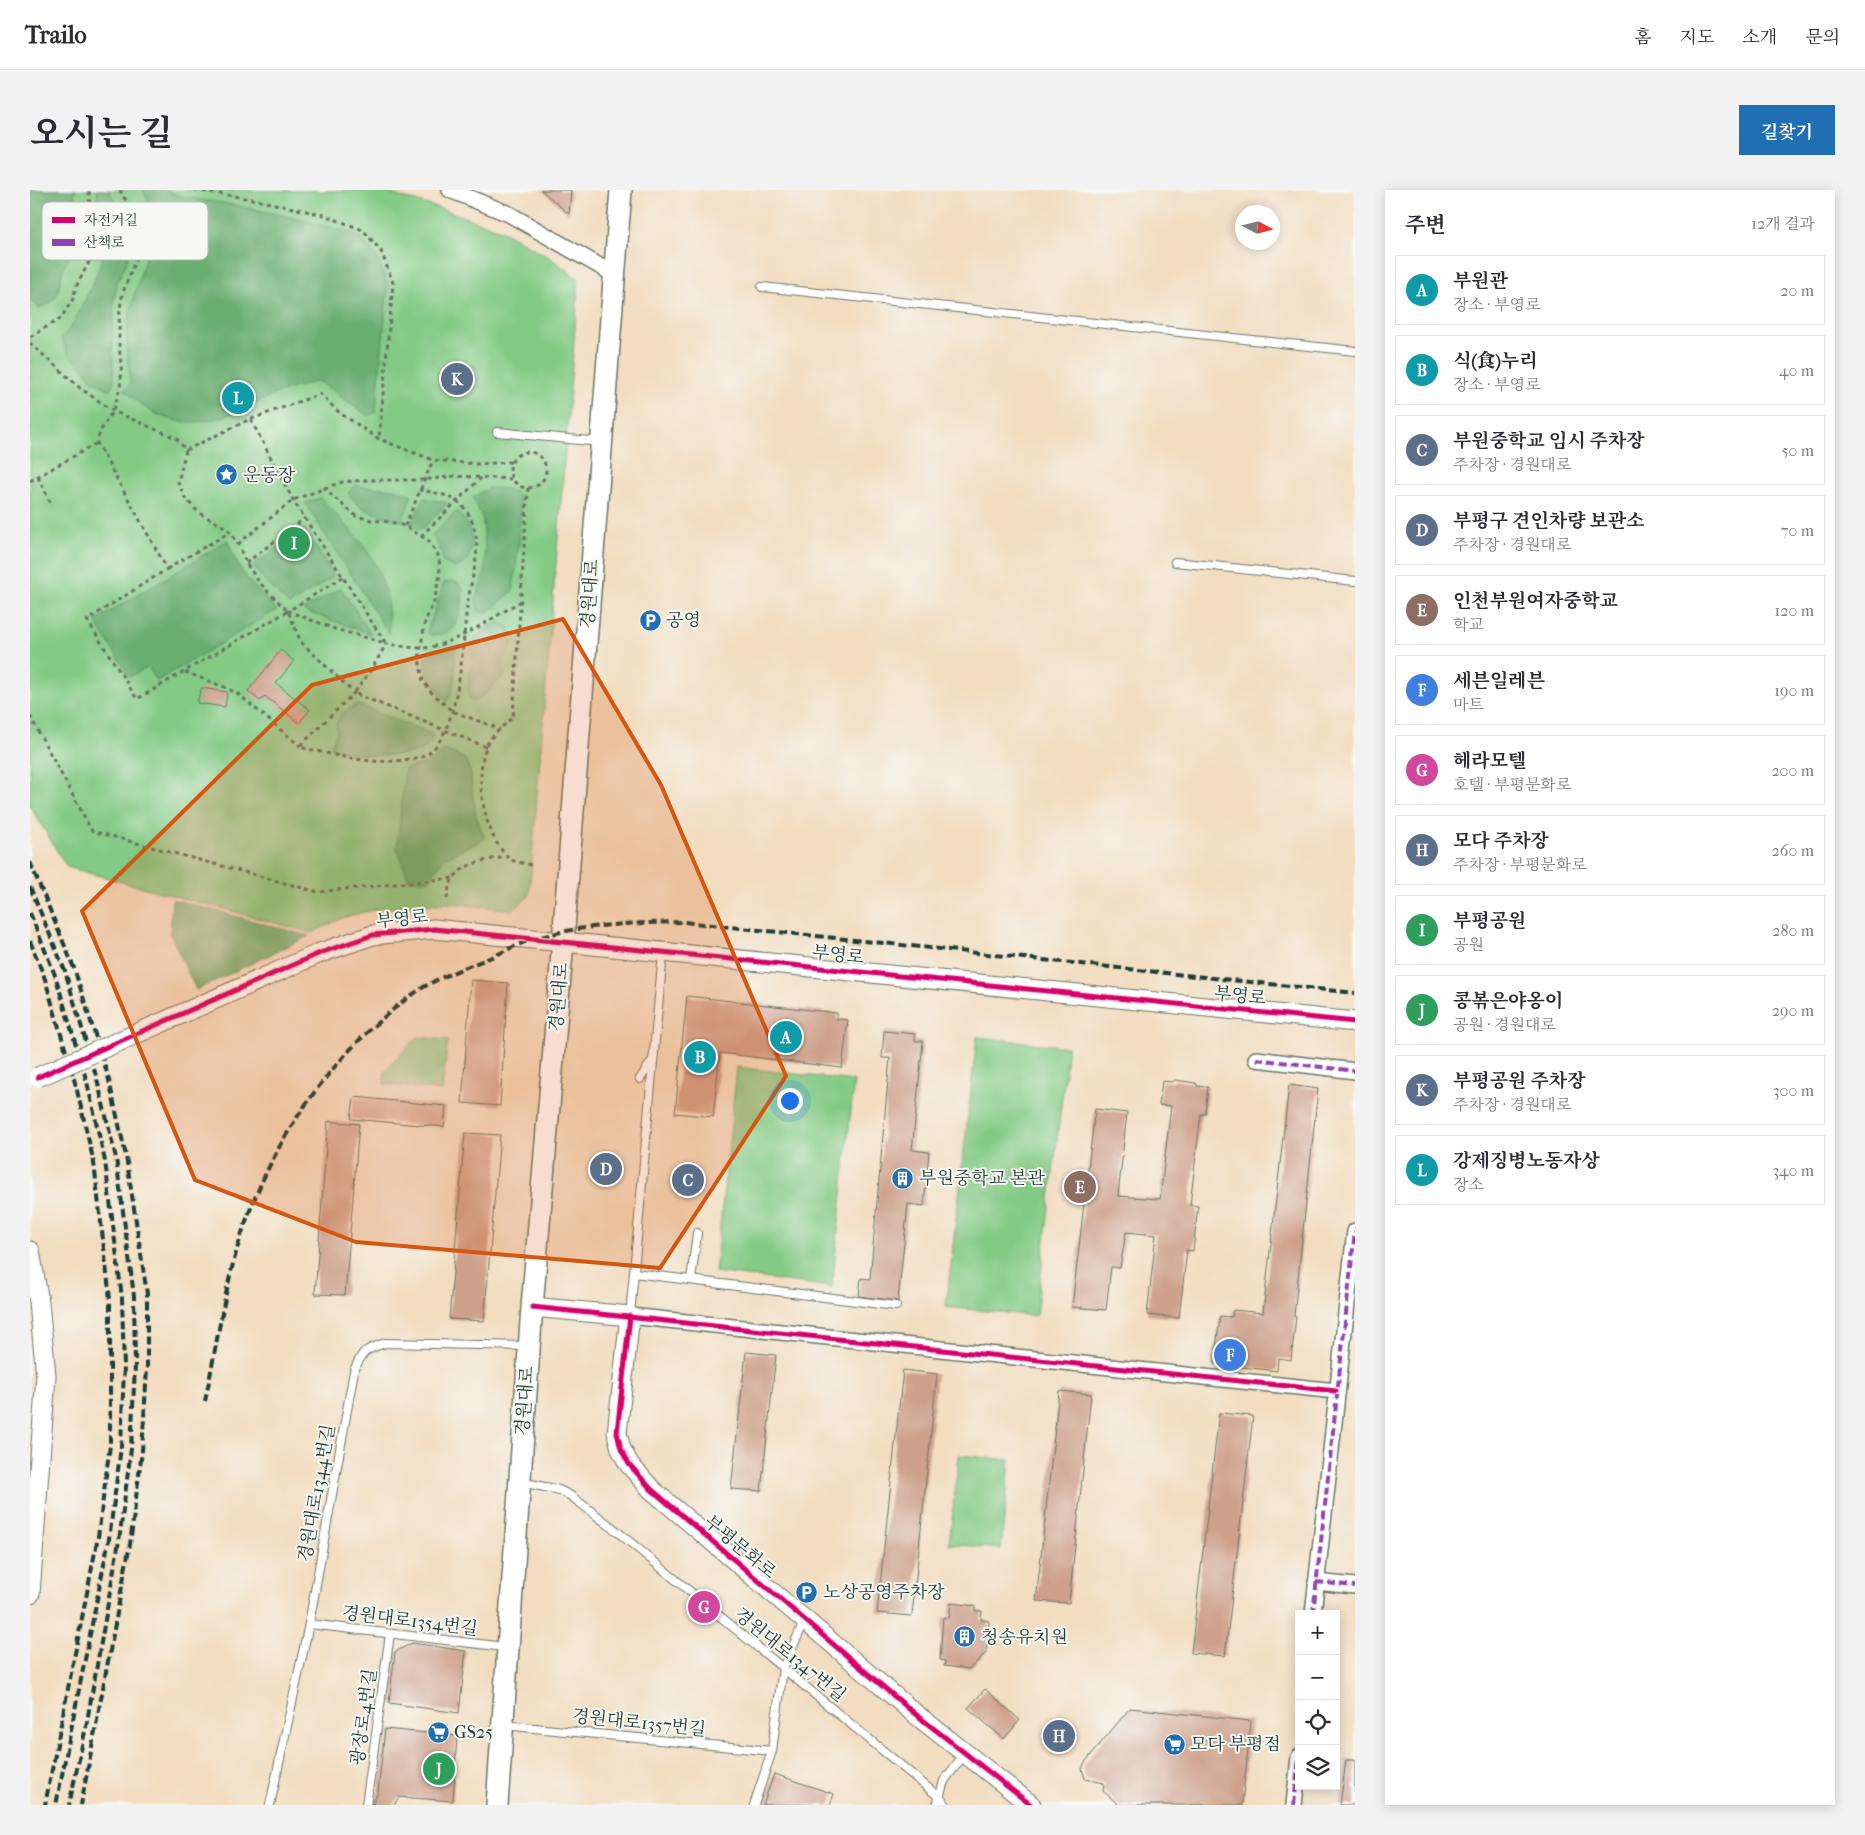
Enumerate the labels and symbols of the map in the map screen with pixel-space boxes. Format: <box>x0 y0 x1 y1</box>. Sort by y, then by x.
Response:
legend <box>42 202 208 260</box>
north arrow <box>1235 205 1280 250</box>
text: 자전거길 <box>84 212 138 229</box>
text: 산책로 <box>84 234 125 251</box>
pin: K <box>441 360 473 398</box>
pin: L <box>222 379 254 417</box>
place icon: 운동장 <box>215 463 239 487</box>
place label: 운동장 <box>243 465 296 486</box>
pin: I <box>278 524 310 562</box>
street label: 경원대로 <box>577 559 603 629</box>
parking icon: 공영 <box>638 608 662 632</box>
place label: 공영 <box>666 610 701 631</box>
street label: 부영로 <box>375 906 429 932</box>
street label: 부영로 <box>811 942 865 968</box>
street label: 경원대로 <box>546 961 572 1033</box>
street label: 부영로 <box>1213 983 1267 1009</box>
pin: A <box>770 1018 802 1056</box>
pin: B <box>684 1038 716 1076</box>
your location <box>777 1088 803 1114</box>
pin: D <box>590 1150 622 1188</box>
pin: C <box>672 1161 704 1199</box>
building icon: 부원중학교 본관 <box>891 1166 915 1190</box>
place label: 부원중학교 본관 <box>919 1168 1045 1189</box>
pin: E <box>1064 1168 1096 1206</box>
pin: F <box>1214 1336 1246 1374</box>
street label: 경원대로 <box>512 1366 538 1436</box>
street label: 경원대로1344번길 <box>295 1422 339 1564</box>
street label: 부평문화로 <box>700 1511 780 1583</box>
parking icon: 노상공영주차장 <box>795 1580 819 1604</box>
place label: 노상공영주차장 <box>823 1582 945 1603</box>
pin: G <box>688 1588 720 1626</box>
street label: 경원대로1354번길 <box>341 1602 479 1640</box>
street label: 경원대로1347번길 <box>730 1604 850 1706</box>
building icon: 청송유치원 <box>953 1625 977 1649</box>
place label: 청송유치원 <box>981 1627 1068 1648</box>
street label: 광장로4번길 <box>347 1667 381 1767</box>
street label: 경원대로1357번길 <box>571 1706 707 1740</box>
pin: H <box>1043 1717 1075 1755</box>
supermarket icon: GS25 <box>426 1720 450 1744</box>
place label: GS25 <box>454 1722 493 1743</box>
supermarket icon: 모다 부평점 <box>1162 1732 1186 1756</box>
place label: 모다 부평점 <box>1190 1734 1281 1755</box>
pin: J <box>423 1750 455 1788</box>

